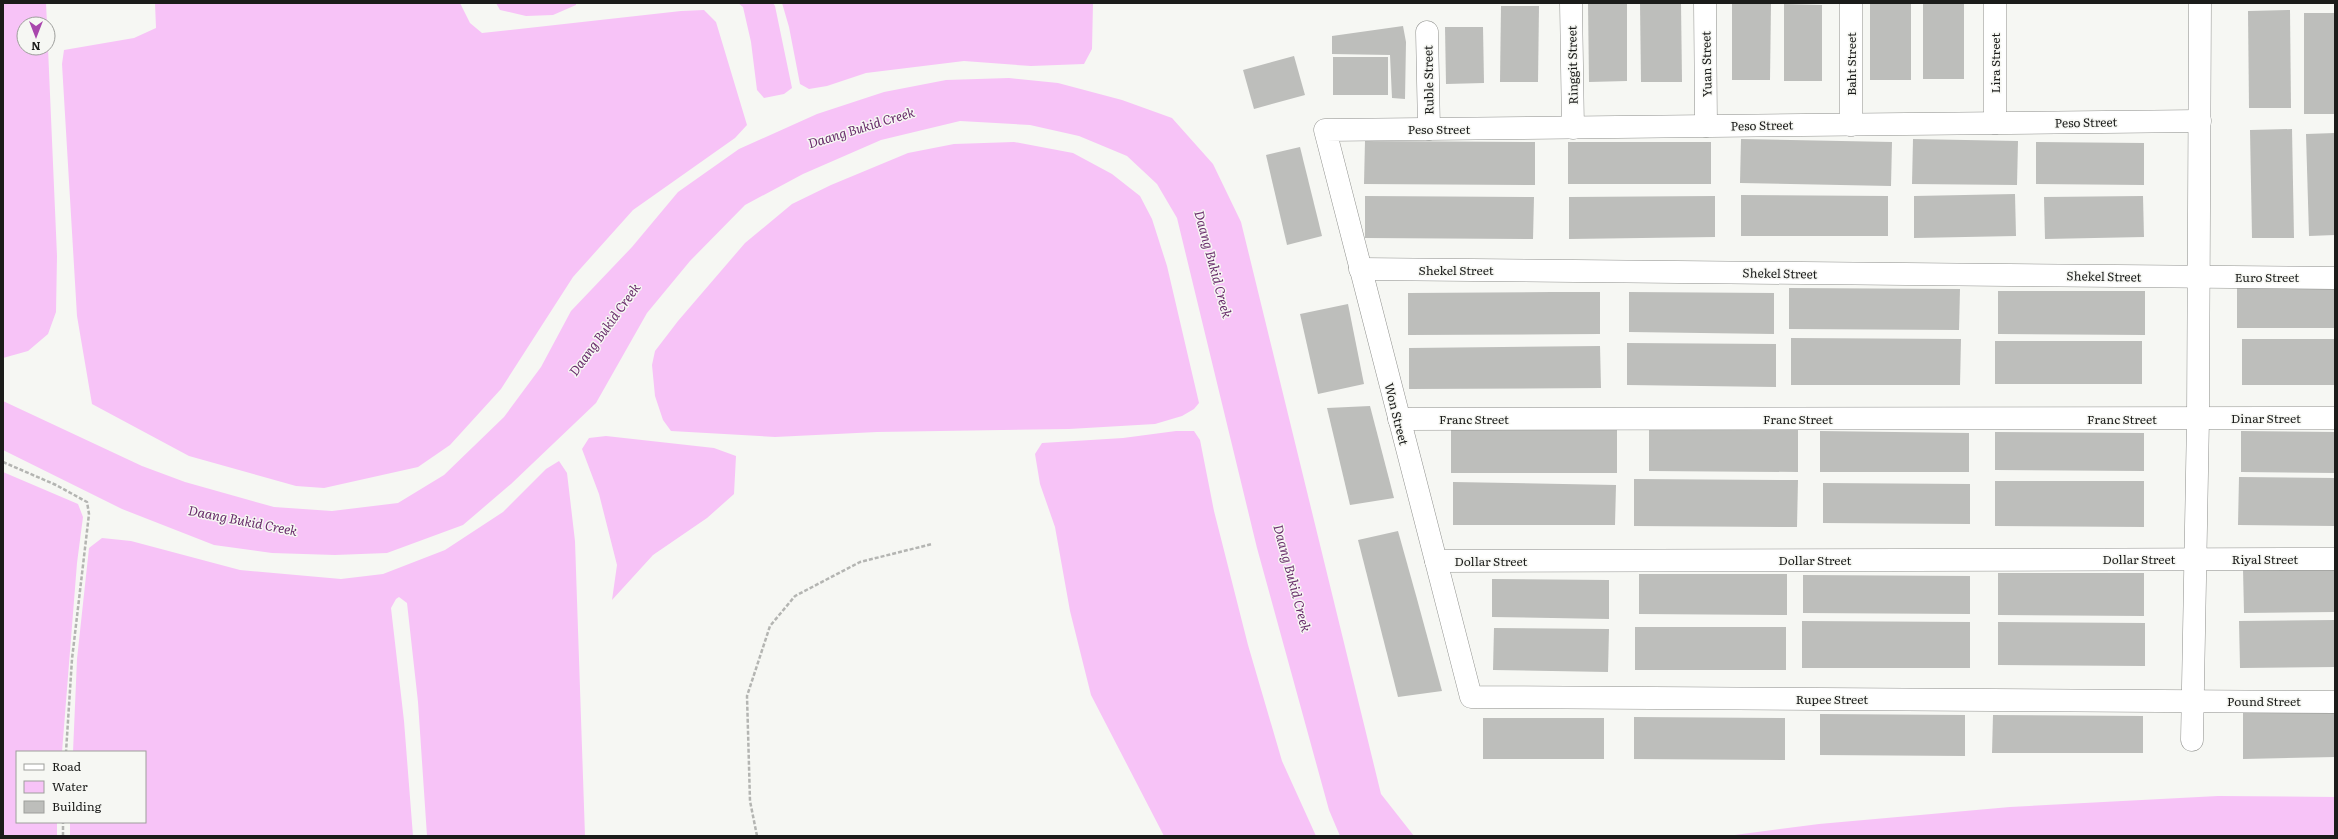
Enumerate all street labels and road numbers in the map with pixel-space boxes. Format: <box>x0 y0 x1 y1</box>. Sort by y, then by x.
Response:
street label: Ringgit Street <box>1562 25 1582 105</box>
street label: Yuan Street <box>1696 31 1716 97</box>
street label: Baht Street <box>1842 32 1860 96</box>
street label: Lira Street <box>1986 33 2004 93</box>
street label: Ruble Street <box>1418 45 1438 115</box>
street label: Peso Street <box>2055 112 2118 132</box>
street label: Peso Street <box>1731 115 1794 135</box>
street label: Peso Street <box>1408 120 1470 138</box>
street label: Shekel Street <box>1418 261 1494 279</box>
street label: Shekel Street <box>1742 263 1818 283</box>
street label: Shekel Street <box>2066 266 2142 286</box>
street label: Euro Street <box>2235 268 2299 286</box>
street label: Won Street <box>1381 381 1413 447</box>
street label: Dinar Street <box>2231 409 2301 427</box>
street label: Franc Street <box>1439 410 1509 428</box>
street label: Franc Street <box>1763 410 1833 428</box>
street label: Franc Street <box>2087 410 2157 428</box>
street label: Dollar Street <box>2103 550 2176 568</box>
street label: Riyal Street <box>2232 550 2298 568</box>
street label: Dollar Street <box>1779 551 1852 569</box>
street label: Dollar Street <box>1455 552 1528 570</box>
street label: Rupee Street <box>1796 690 1868 708</box>
street label: Pound Street <box>2227 692 2301 710</box>

